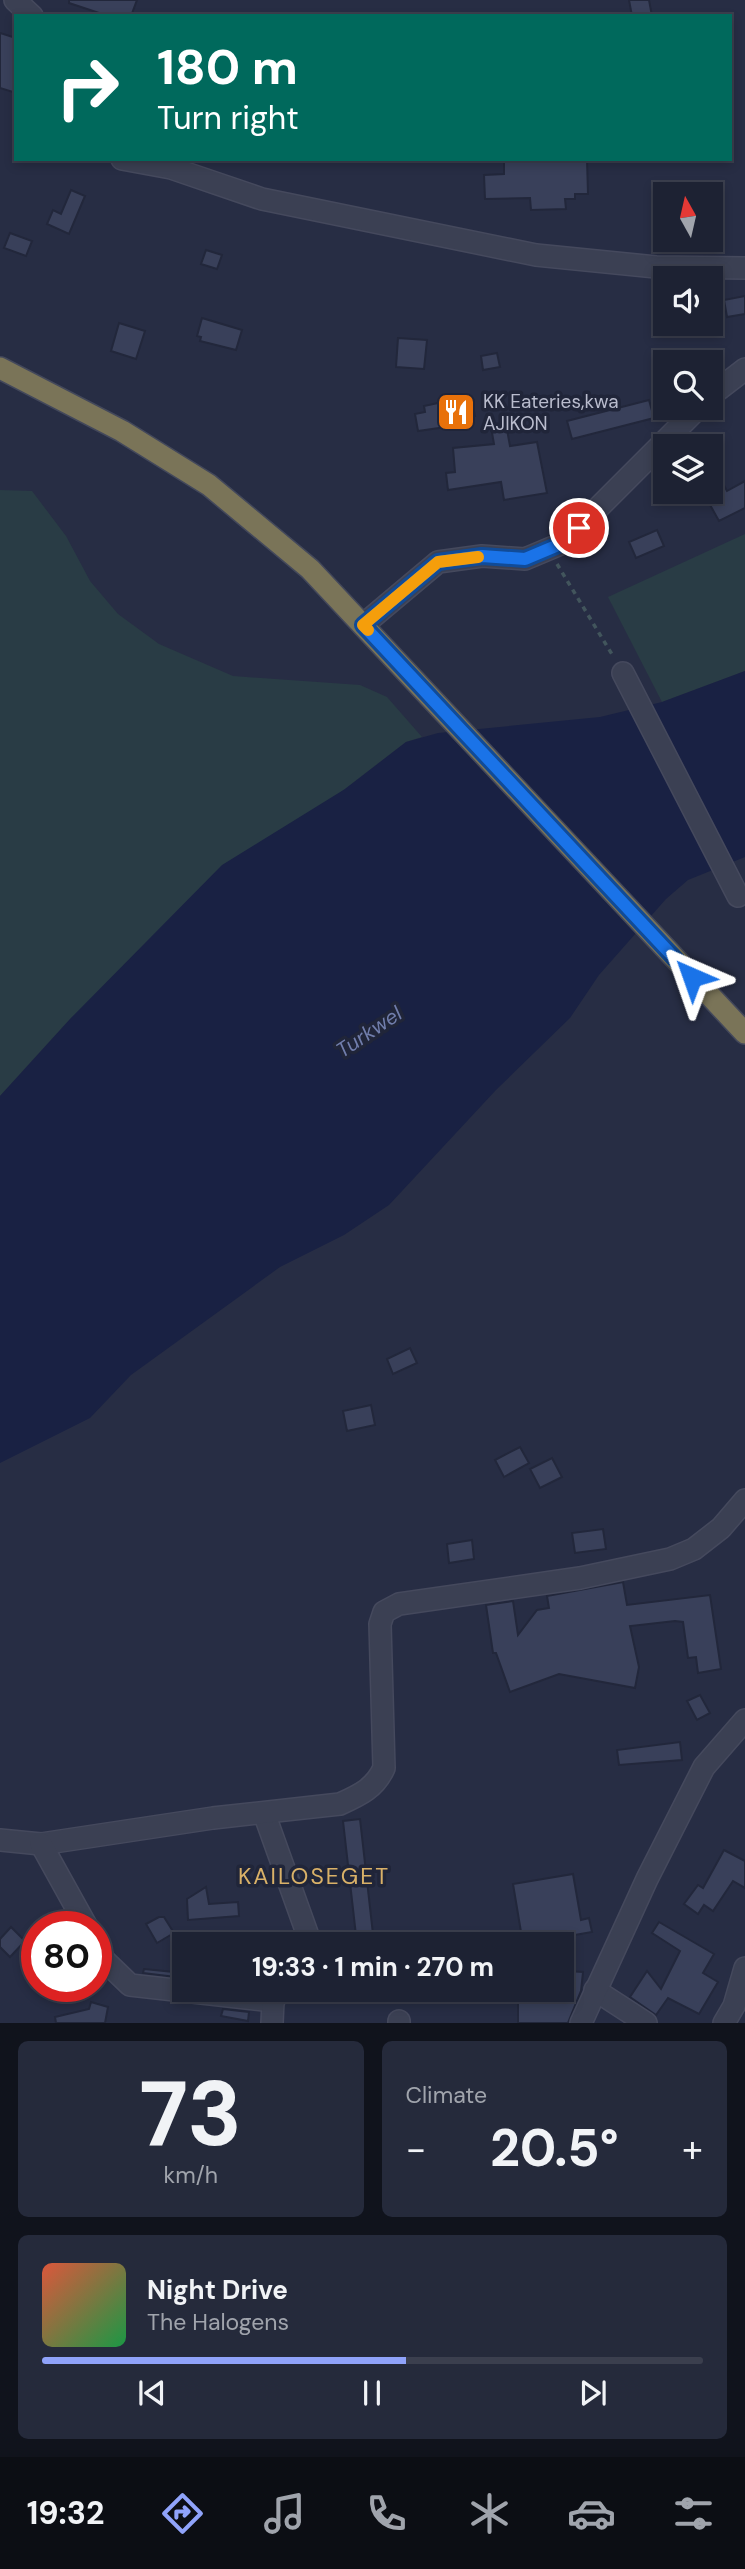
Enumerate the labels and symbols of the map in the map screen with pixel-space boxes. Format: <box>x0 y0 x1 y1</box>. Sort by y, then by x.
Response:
north arrow <box>653 182 723 252</box>
place label: KK Eateries,kwa AJIKON <box>483 389 618 436</box>
restaurant icon: KK Eateries,kwa AJIKON <box>435 391 477 433</box>
pin <box>549 498 609 558</box>
position arrow <box>655 940 729 1014</box>
water label: Turkwel <box>331 1000 408 1064</box>
district label: KAILOSEGET <box>238 1861 390 1891</box>
speed limit sign: 80 <box>21 1911 112 2002</box>

